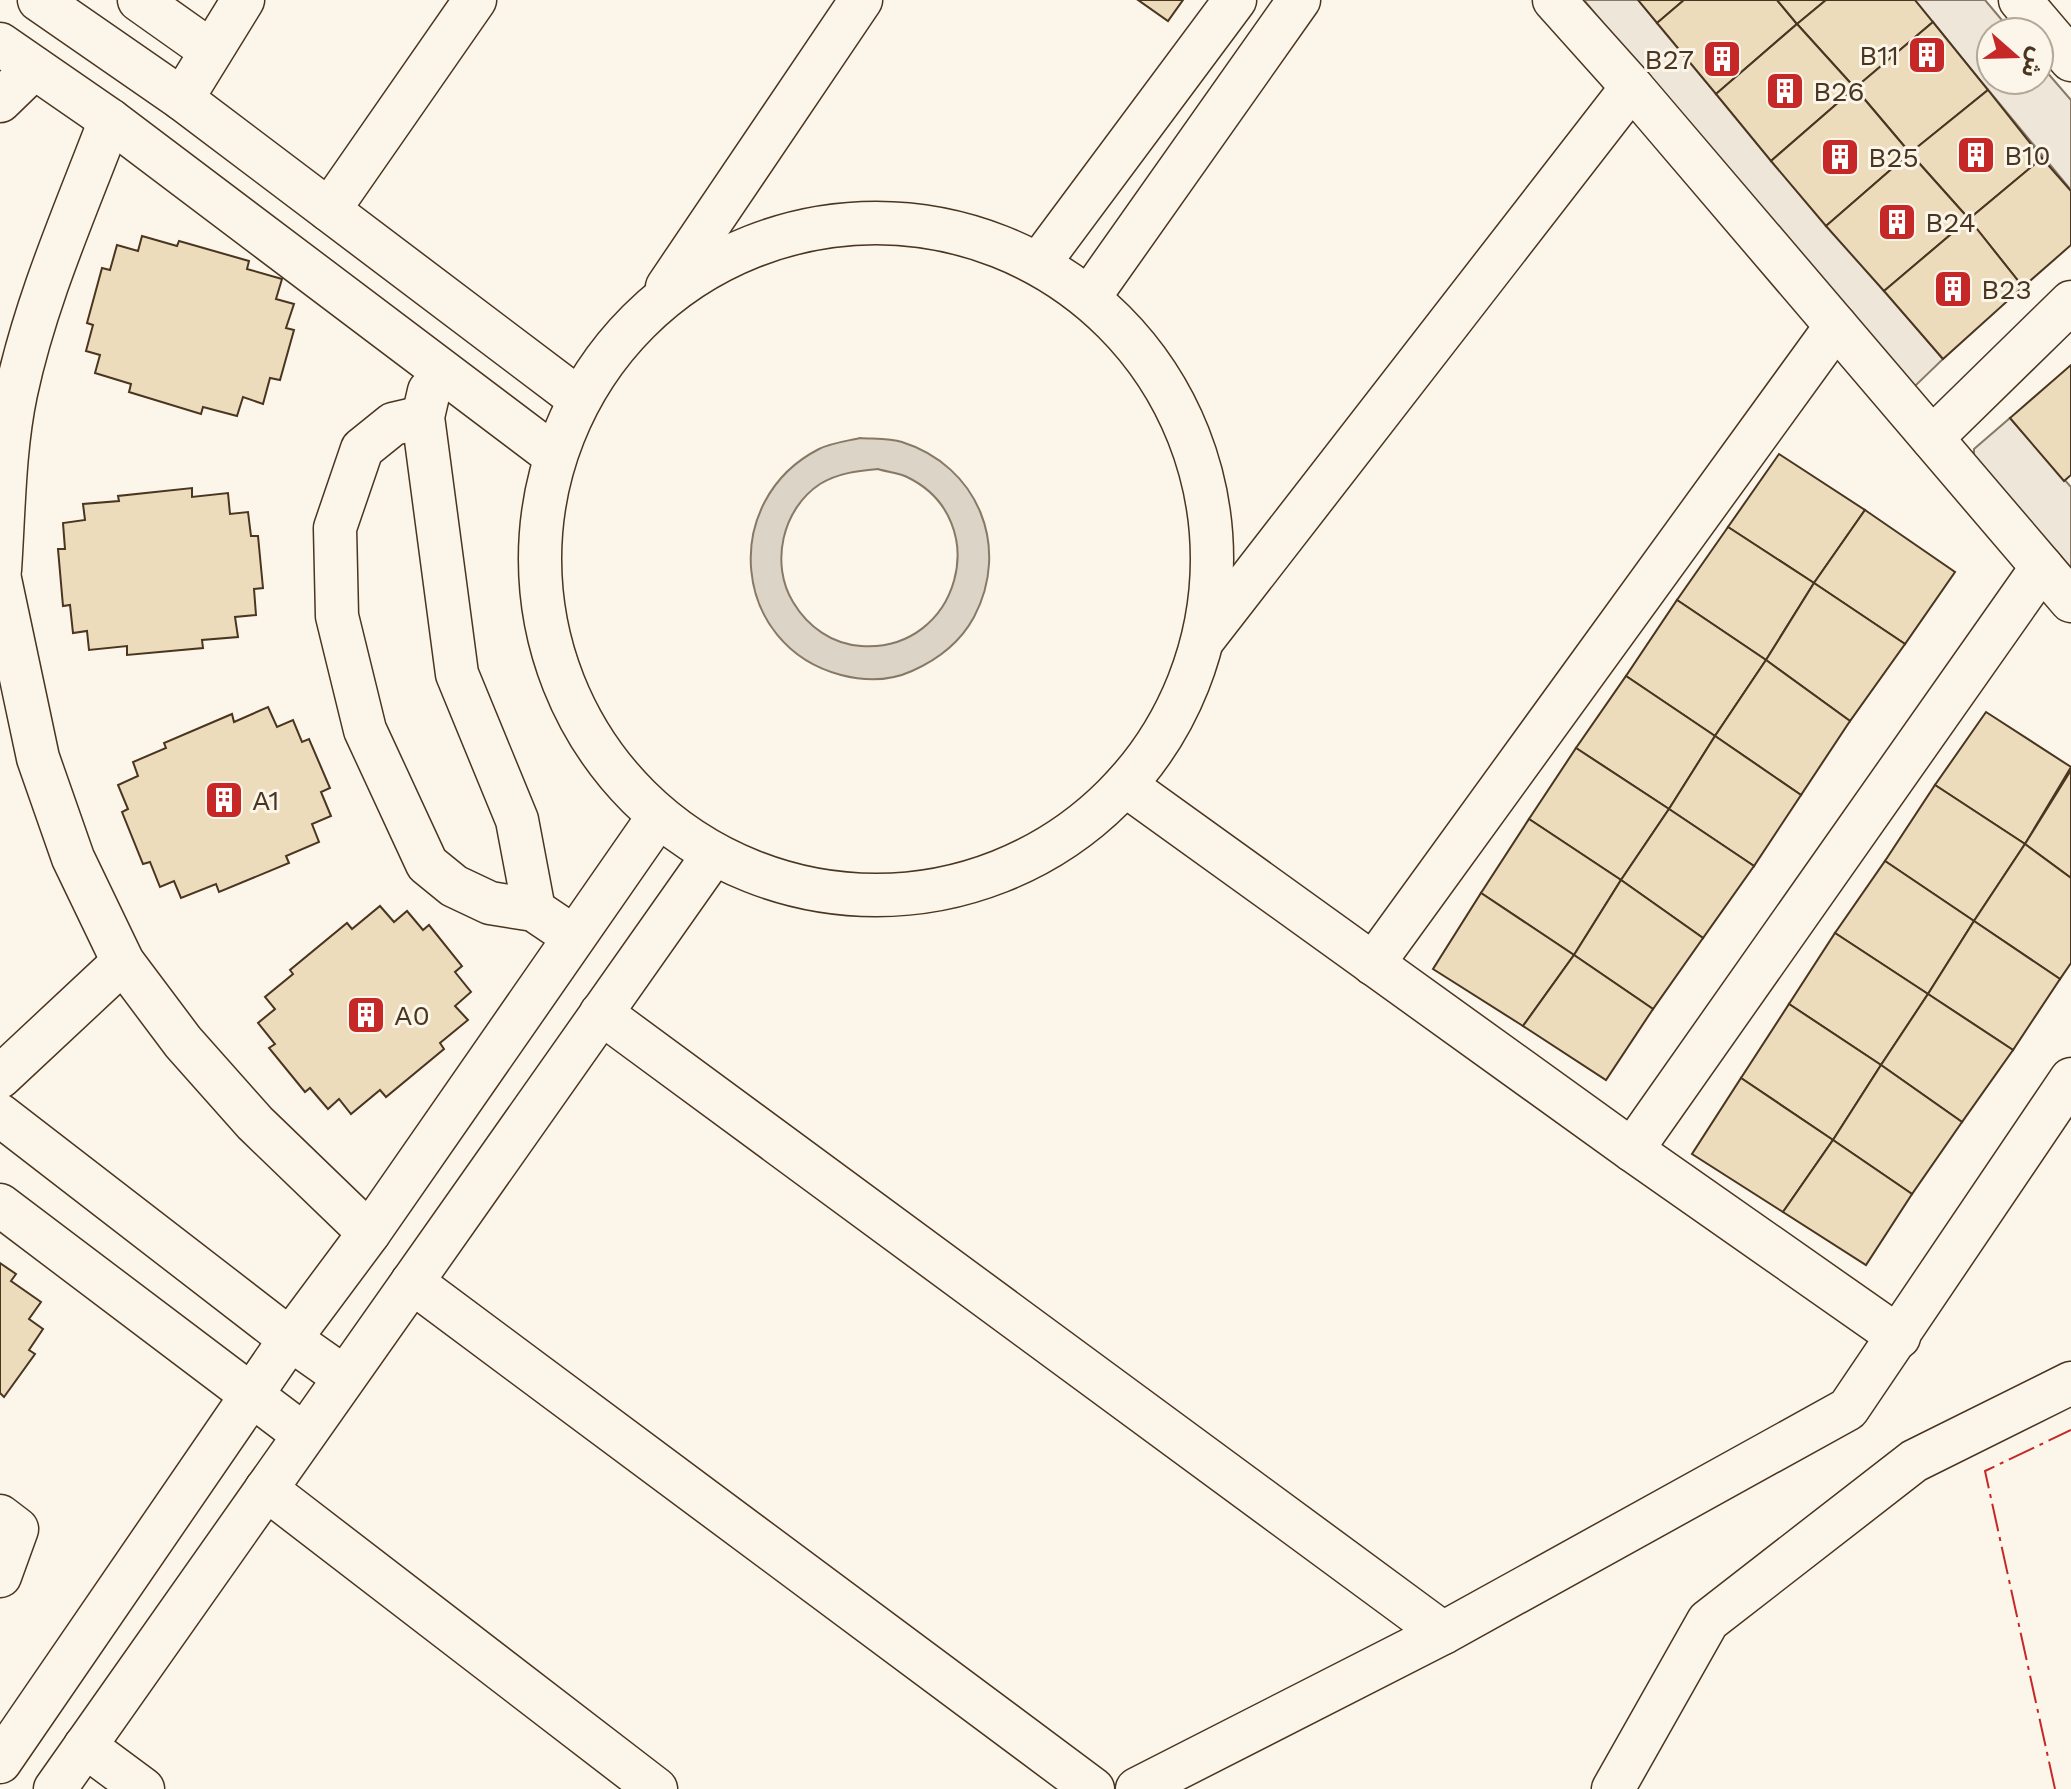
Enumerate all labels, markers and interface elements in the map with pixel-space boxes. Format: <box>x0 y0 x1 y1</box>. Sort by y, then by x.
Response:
north arrow <box>1975 16 2055 96</box>
building icon: B11 <box>1906 34 1948 76</box>
building icon: B27 <box>1701 38 1743 80</box>
place label: B11 <box>1859 39 1899 72</box>
place label: B27 <box>1644 43 1694 76</box>
text: ش <box>2016 44 2050 81</box>
building icon: B26 <box>1764 70 1806 112</box>
place label: B26 <box>1813 75 1865 108</box>
building icon: B10 <box>1955 134 1997 176</box>
building icon: B25 <box>1819 136 1861 178</box>
place label: B10 <box>2004 139 2051 172</box>
place label: B25 <box>1868 141 1919 174</box>
building icon: B24 <box>1876 201 1918 243</box>
place label: B24 <box>1925 206 1976 239</box>
building icon: B23 <box>1932 268 1974 310</box>
place label: B23 <box>1981 273 2032 306</box>
building icon: A1 <box>203 779 245 821</box>
place label: A1 <box>252 784 280 817</box>
building icon: A0 <box>345 994 387 1036</box>
place label: A0 <box>394 999 430 1032</box>

